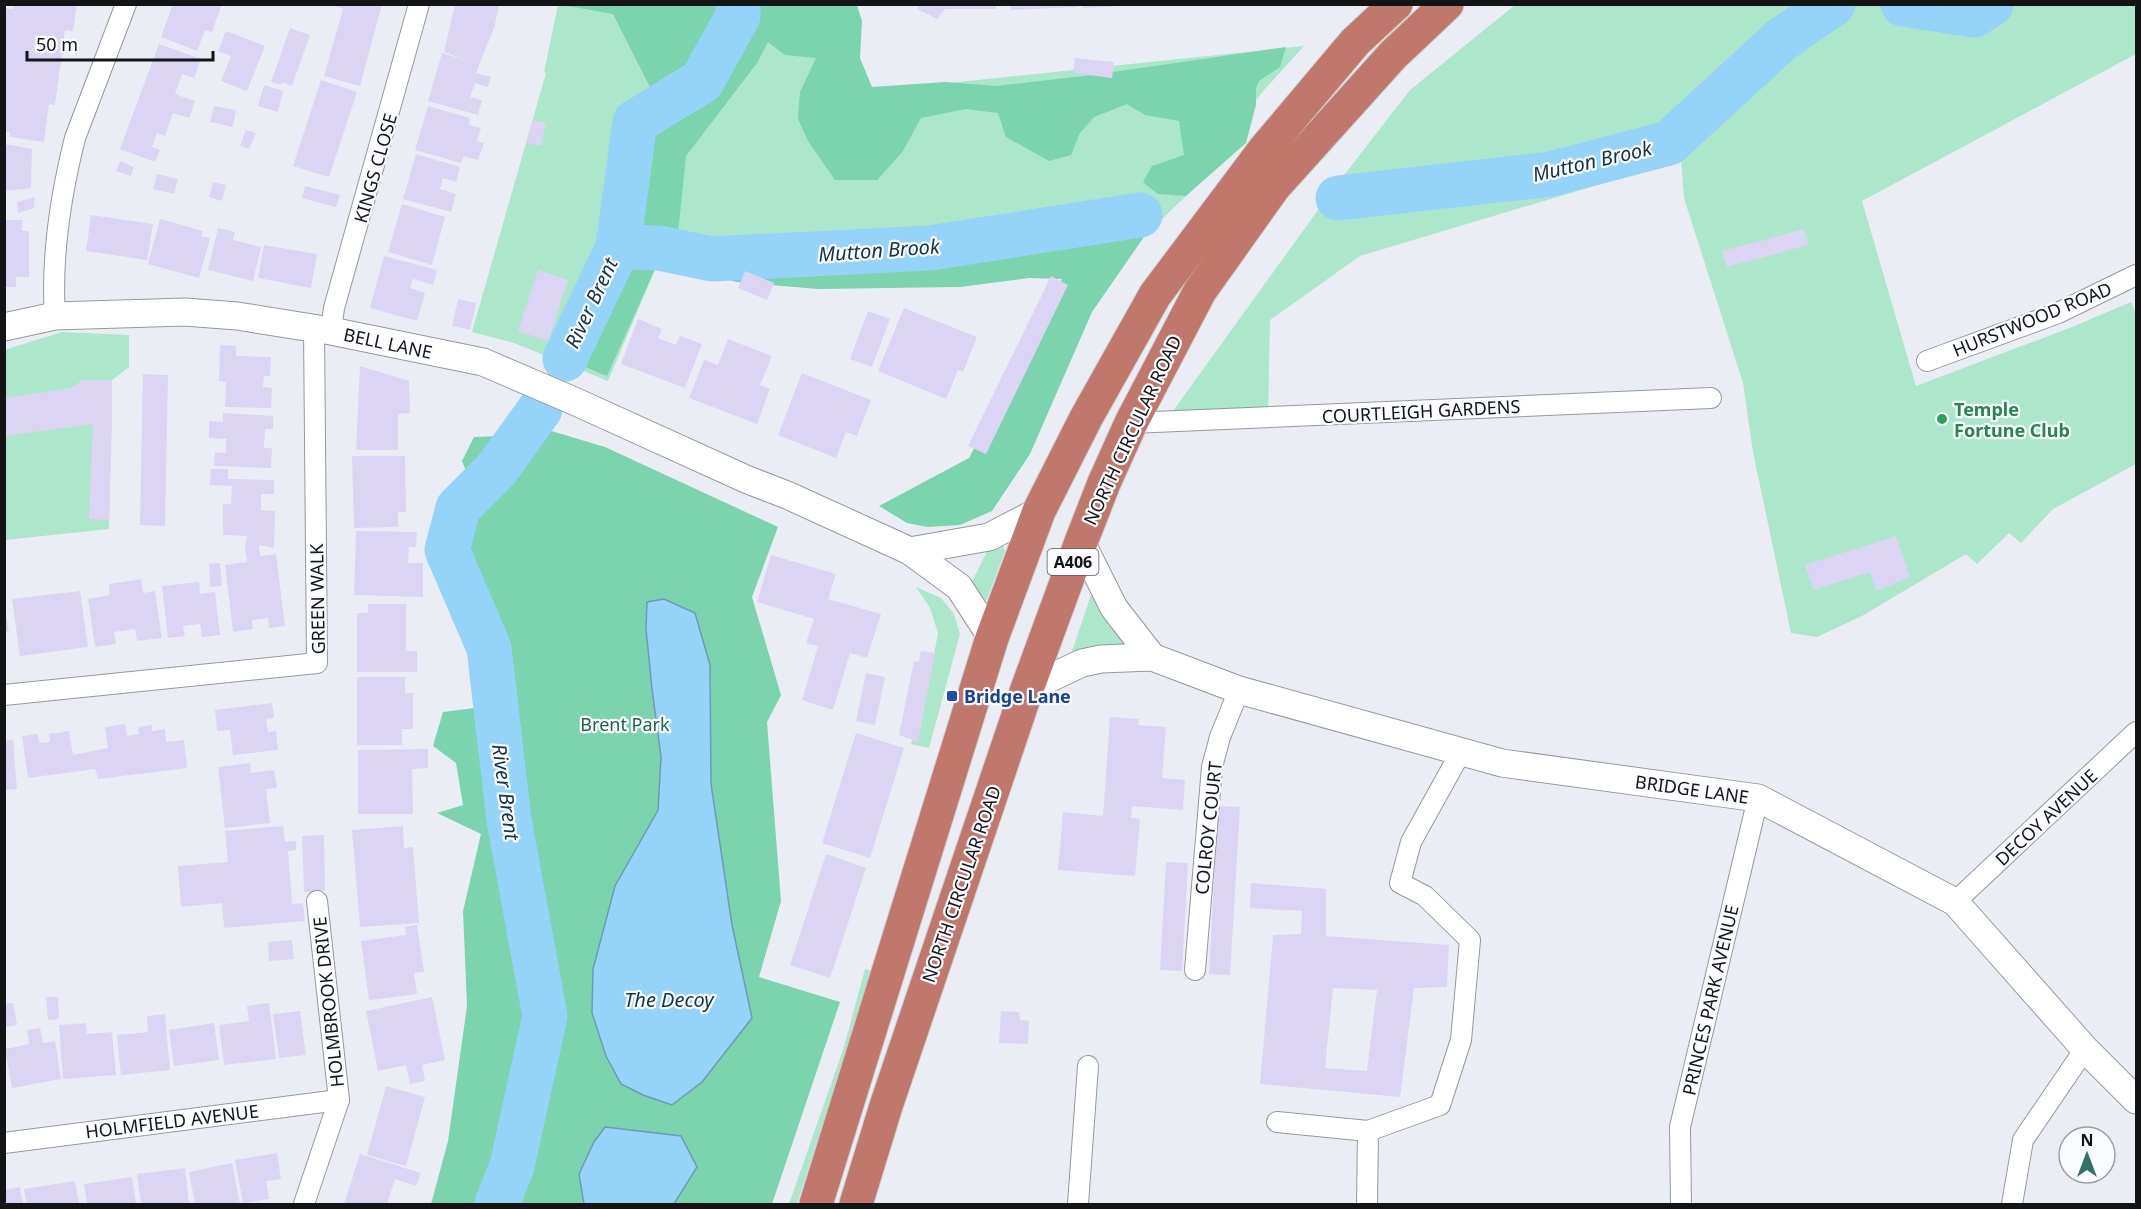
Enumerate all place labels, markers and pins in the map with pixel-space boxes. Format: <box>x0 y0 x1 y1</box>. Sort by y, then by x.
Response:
place label: Temple Fortune Club <box>1954 397 2070 442</box>
marker: Temple Fortune Club <box>1935 412 1949 426</box>
place label: Bridge Lane <box>964 684 1071 708</box>
marker: Bridge Lane <box>945 689 959 703</box>

